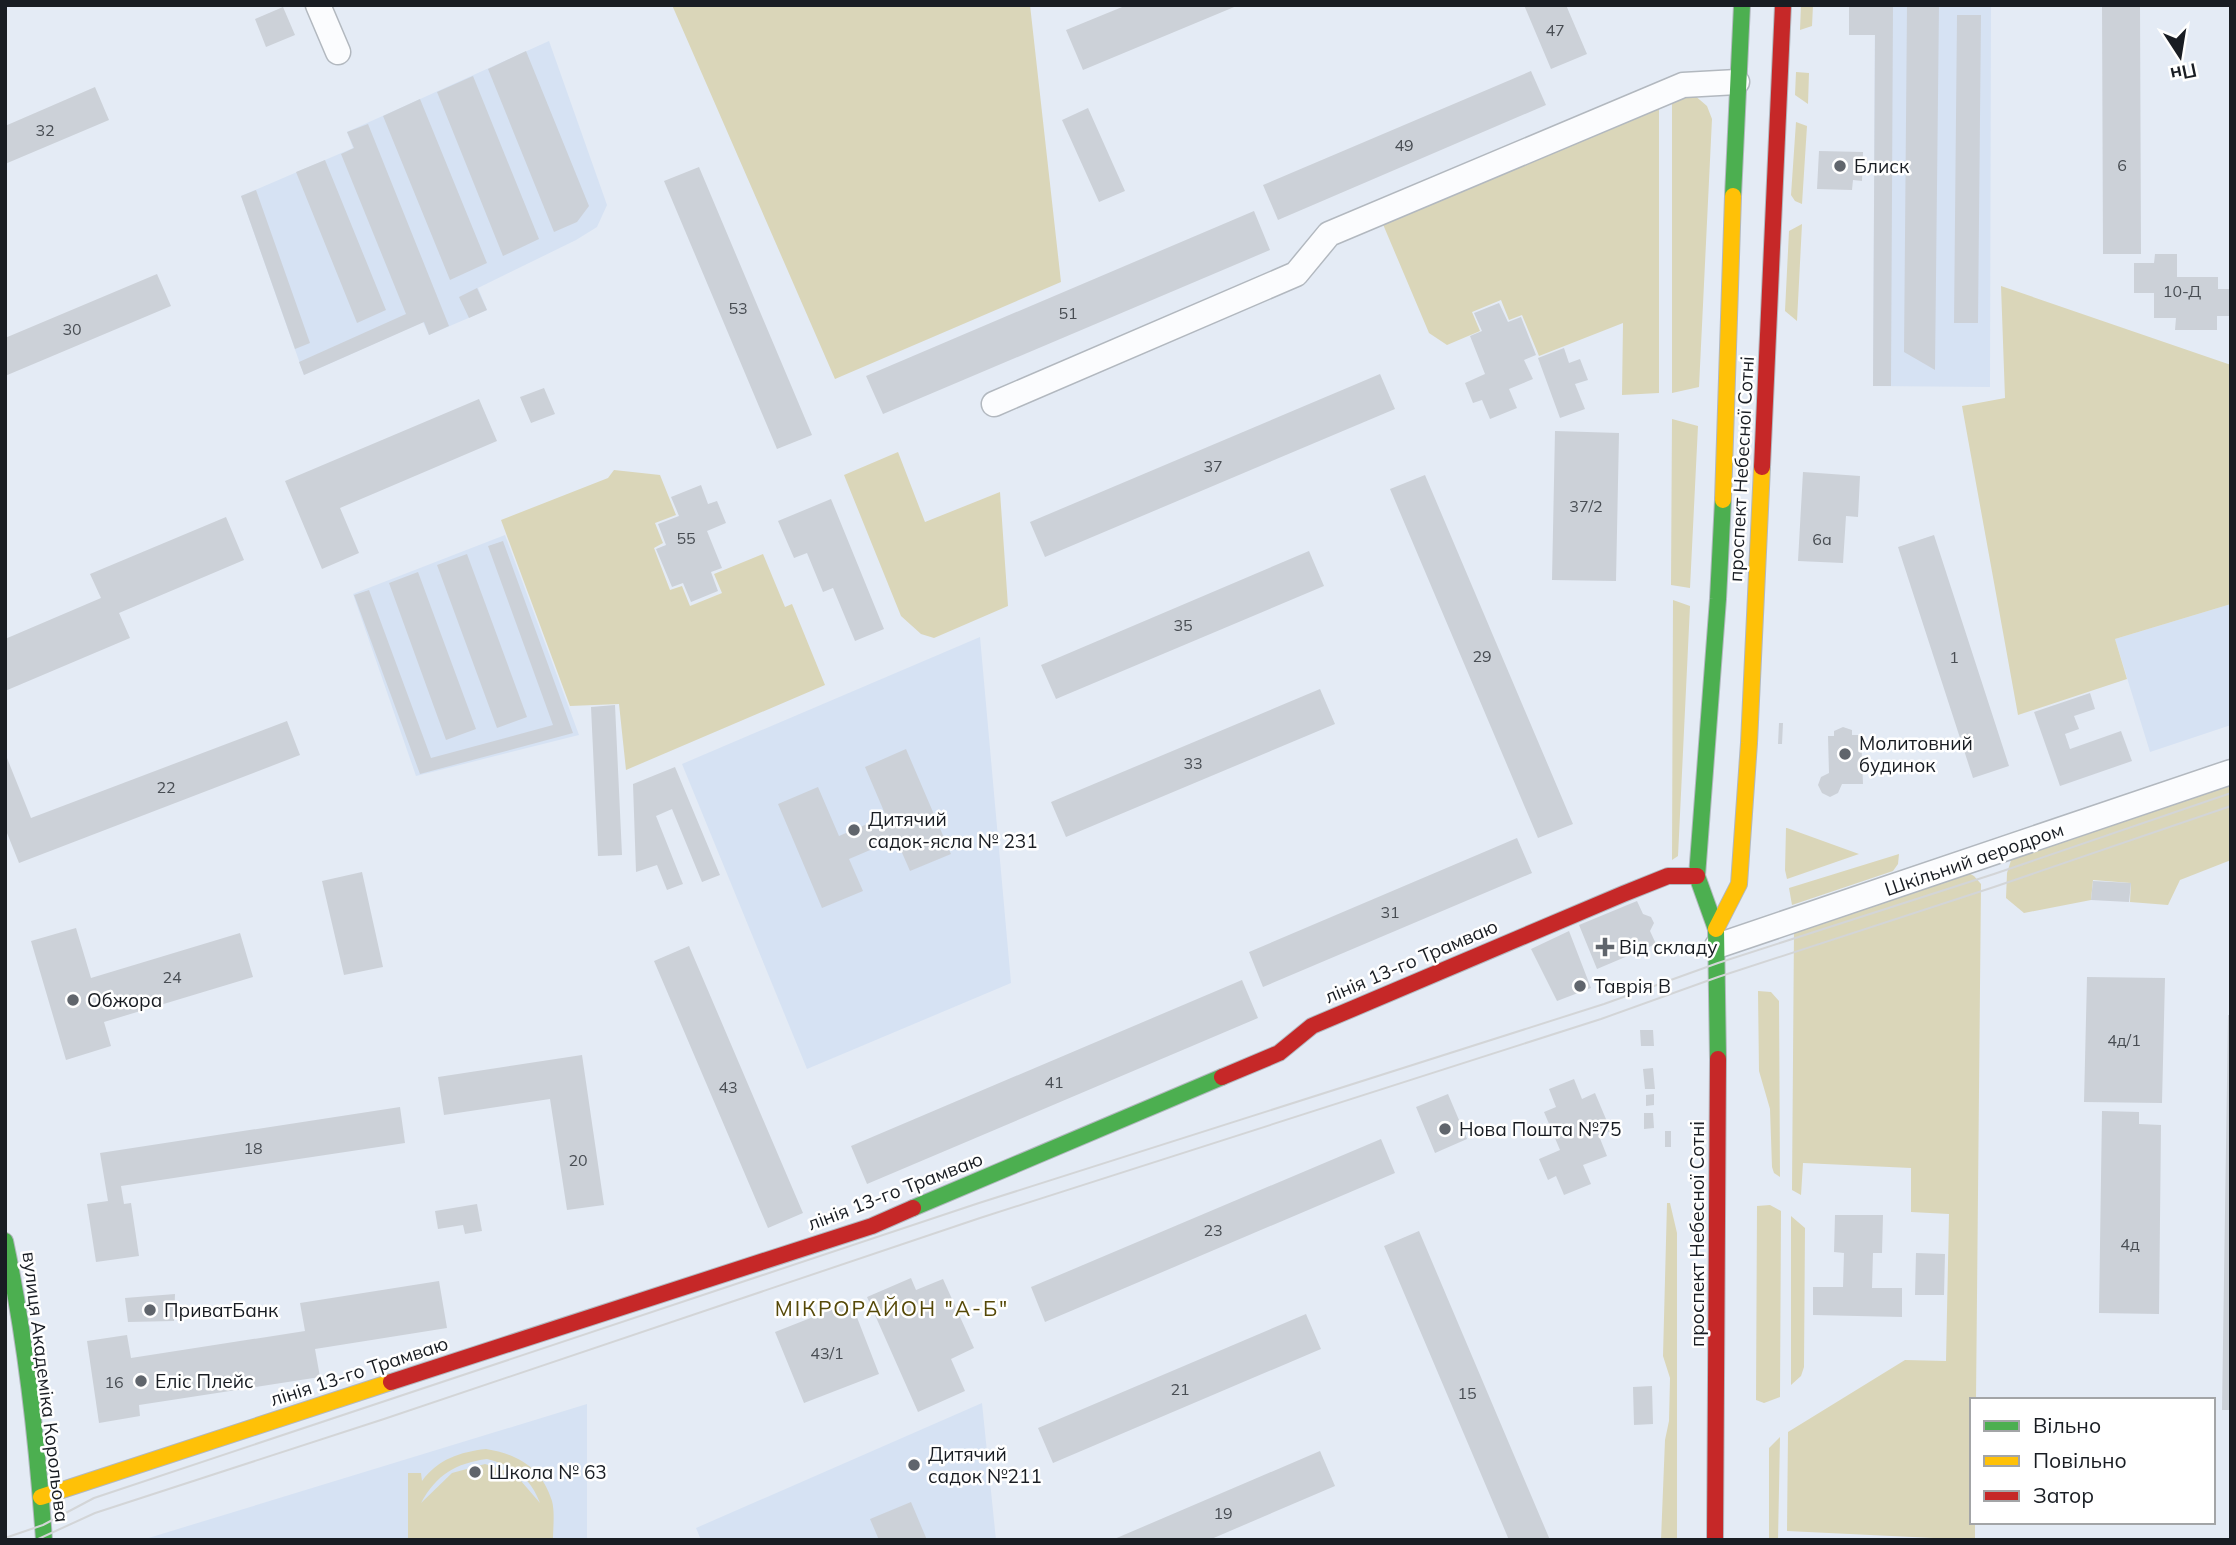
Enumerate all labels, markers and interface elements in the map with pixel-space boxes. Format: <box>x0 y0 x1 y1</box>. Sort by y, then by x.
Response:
house number: 47 <box>1545 20 1565 40</box>
north arrow <box>2145 21 2215 91</box>
text: Пн <box>2168 58 2199 87</box>
house number: 32 <box>35 120 55 140</box>
house number: 49 <box>1394 135 1414 155</box>
place label: Блиск <box>1854 154 1910 178</box>
house number: 6 <box>2117 155 2127 175</box>
marker: Блиск <box>1832 158 1848 174</box>
house number: 10-Д <box>2163 281 2201 301</box>
house number: 53 <box>728 298 748 318</box>
house number: 51 <box>1058 303 1078 323</box>
house number: 30 <box>62 319 82 339</box>
street label: проспект Небесної Сотні <box>1723 355 1759 583</box>
house number: 37 <box>1203 456 1223 476</box>
house number: 37/2 <box>1569 496 1603 516</box>
house number: 55 <box>676 528 696 548</box>
house number: 6а <box>1812 529 1832 549</box>
house number: 35 <box>1173 615 1193 635</box>
house number: 29 <box>1472 646 1492 666</box>
house number: 1 <box>1949 647 1959 667</box>
place label: Молитовний будинок <box>1859 731 1973 777</box>
marker: Молитовний будинок <box>1837 746 1853 762</box>
house number: 33 <box>1183 753 1203 773</box>
house number: 22 <box>156 777 176 797</box>
place label: Дитячий садок-ясла № 231 <box>868 807 1038 853</box>
street label: Шкільний аеродром <box>1881 817 2067 901</box>
marker: Дитячий садок-ясла № 231 <box>846 822 862 838</box>
house number: 31 <box>1380 902 1400 922</box>
street label: лінія 13-го Трамваю <box>1321 914 1501 1008</box>
place label: Від складу <box>1619 935 1718 959</box>
marker: Від складу <box>1597 939 1613 955</box>
house number: 24 <box>162 967 182 987</box>
place label: Таврія В <box>1594 974 1671 998</box>
marker: Таврія В <box>1572 978 1588 994</box>
place label: Обжора <box>87 988 162 1012</box>
marker: Обжора <box>65 992 81 1008</box>
house number: 4д/1 <box>2107 1030 2141 1050</box>
house number: 41 <box>1044 1072 1064 1092</box>
house number: 43 <box>718 1077 738 1097</box>
place label: Нова Пошта №75 <box>1459 1117 1621 1141</box>
marker: Нова Пошта №75 <box>1437 1121 1453 1137</box>
street label: проспект Небесної Сотні <box>1685 1121 1709 1347</box>
house number: 18 <box>243 1138 263 1158</box>
street label: лінія 13-го Трамваю <box>804 1146 986 1236</box>
house number: 20 <box>568 1150 588 1170</box>
house number: 23 <box>1203 1220 1223 1240</box>
house number: 4д <box>2120 1234 2140 1254</box>
street label: вулиця Академіка Корольова <box>17 1250 75 1524</box>
district label: МІКРОРАЙОН "А-Б" <box>775 1295 1009 1321</box>
place label: ПриватБанк <box>164 1298 279 1322</box>
marker: ПриватБанк <box>142 1302 158 1318</box>
street label: лінія 13-го Трамваю <box>267 1331 451 1411</box>
house number: 43/1 <box>810 1343 844 1363</box>
place label: Еліс Плейс <box>155 1369 254 1393</box>
house number: 16 <box>104 1372 124 1392</box>
marker: Еліс Плейс <box>133 1373 149 1389</box>
house number: 21 <box>1170 1379 1190 1399</box>
house number: 15 <box>1457 1383 1477 1403</box>
legend <box>1970 1398 2215 1524</box>
text: Вільно <box>2033 1412 2101 1438</box>
place label: Дитячий садок №211 <box>928 1442 1042 1488</box>
text: Повільно <box>2033 1447 2127 1473</box>
marker: Дитячий садок №211 <box>906 1457 922 1473</box>
place label: Школа № 63 <box>489 1460 607 1484</box>
marker: Школа № 63 <box>467 1464 483 1480</box>
text: Затор <box>2033 1482 2094 1508</box>
house number: 19 <box>1213 1503 1233 1523</box>

